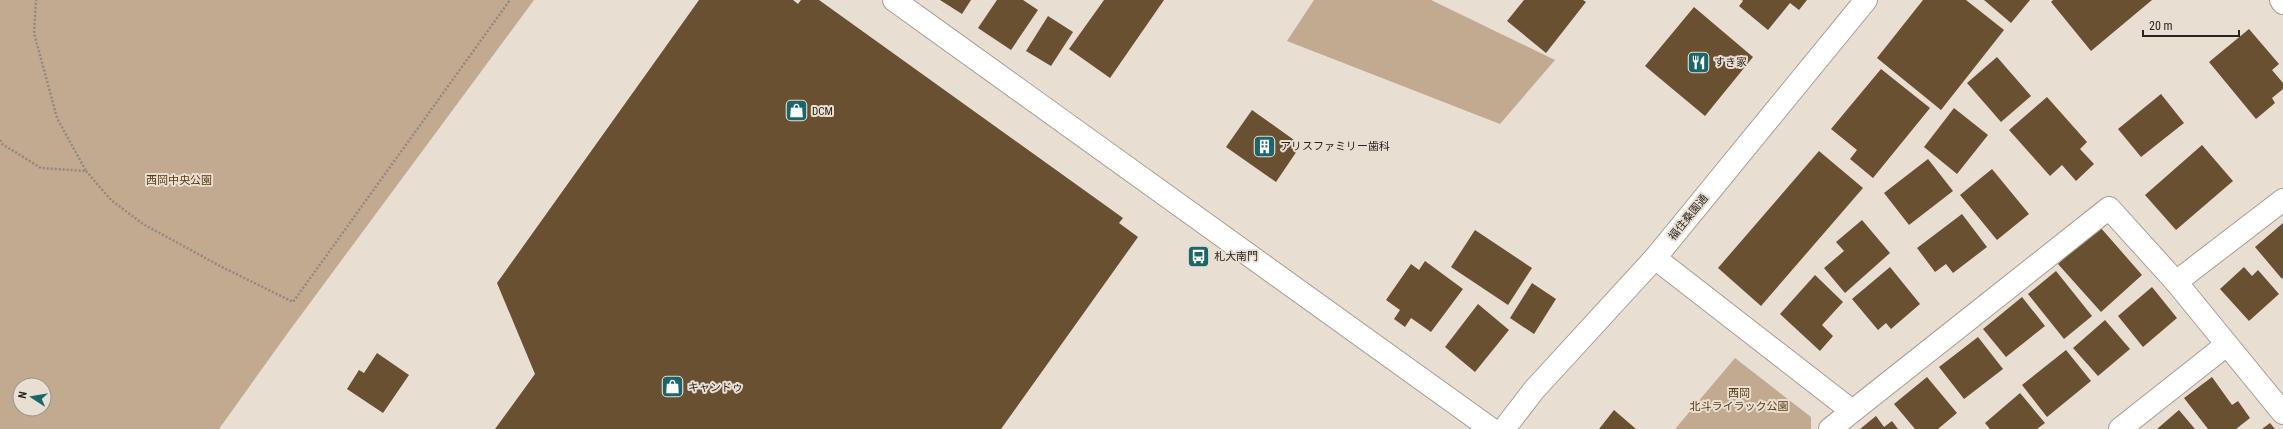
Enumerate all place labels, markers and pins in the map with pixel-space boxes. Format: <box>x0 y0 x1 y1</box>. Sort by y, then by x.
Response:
restaurant icon: すき家 <box>1686 49 1712 75</box>
place label: すき家 <box>1714 56 1747 69</box>
shop icon: DCM <box>784 98 810 124</box>
place label: DCM <box>812 105 833 118</box>
building icon: アリスファミリー歯科 <box>1251 133 1277 159</box>
place label: アリスファミリー歯科 <box>1280 140 1390 153</box>
bus stop icon: 札大南門 <box>1186 243 1212 269</box>
place label: 札大南門 <box>1214 250 1258 263</box>
shop icon: キャンドゥ <box>659 374 685 400</box>
place label: キャンドゥ <box>688 381 743 394</box>

